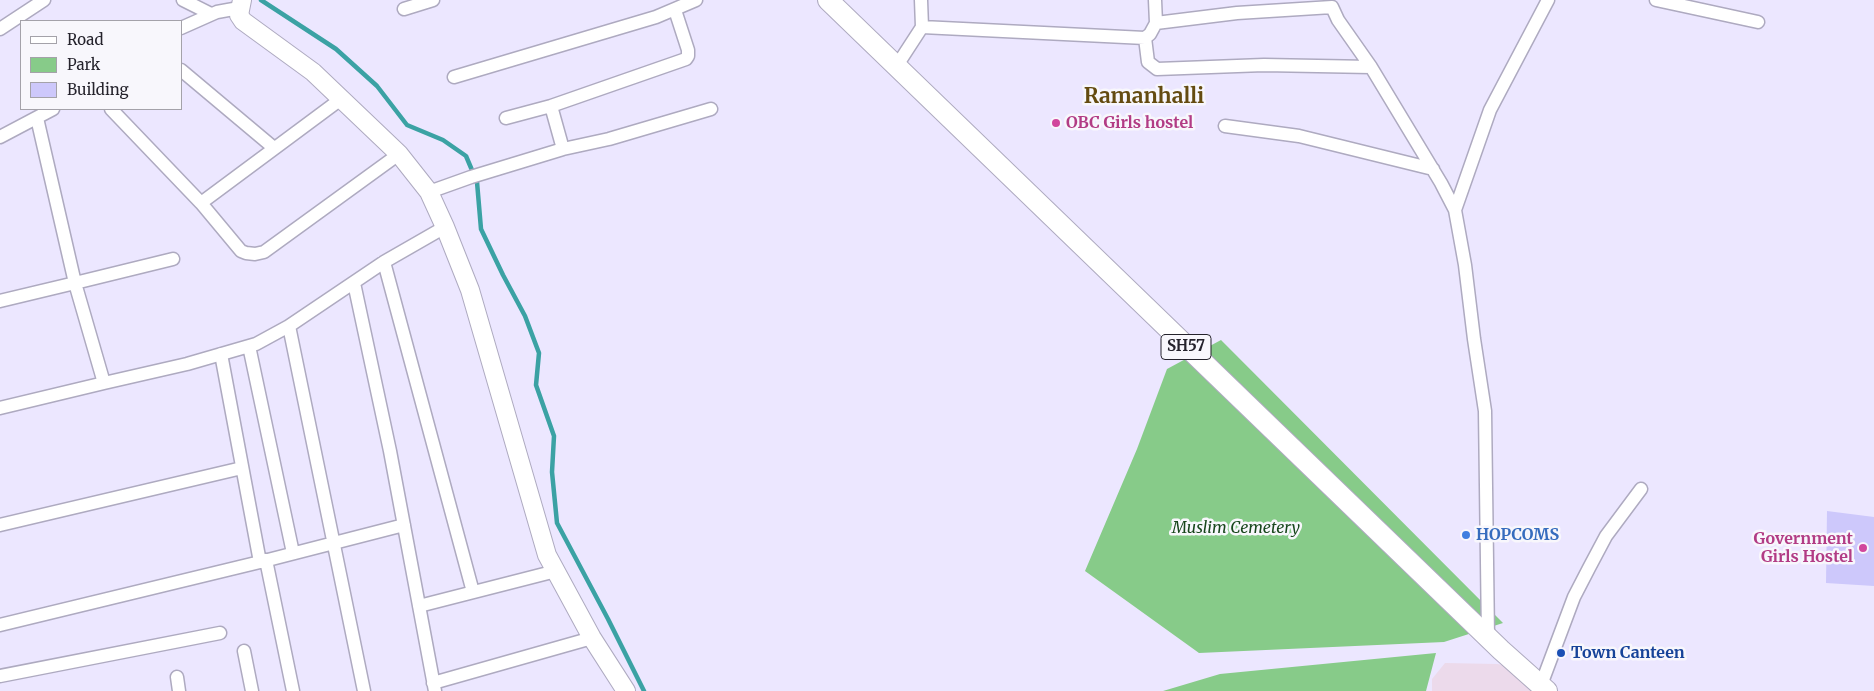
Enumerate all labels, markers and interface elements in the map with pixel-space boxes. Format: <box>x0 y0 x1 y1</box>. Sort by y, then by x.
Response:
legend <box>20 20 182 110</box>
text: Road <box>67 30 103 49</box>
text: Park <box>67 55 100 74</box>
text: Building <box>67 80 129 99</box>
district label: Ramanhalli <box>1084 84 1204 110</box>
place label: OBC Girls hostel <box>1066 113 1193 133</box>
marker: OBC Girls hostel <box>1050 117 1062 129</box>
road number: SH57 <box>1161 334 1211 360</box>
park label: Muslim Cemetery <box>1172 518 1300 538</box>
place label: HOPCOMS <box>1476 525 1559 545</box>
marker: HOPCOMS <box>1460 529 1472 541</box>
place label: Government Girls Hostel <box>1754 529 1853 567</box>
marker: Government Girls Hostel <box>1857 542 1869 554</box>
place label: Town Canteen <box>1571 643 1685 663</box>
marker: Town Canteen <box>1555 647 1567 659</box>

